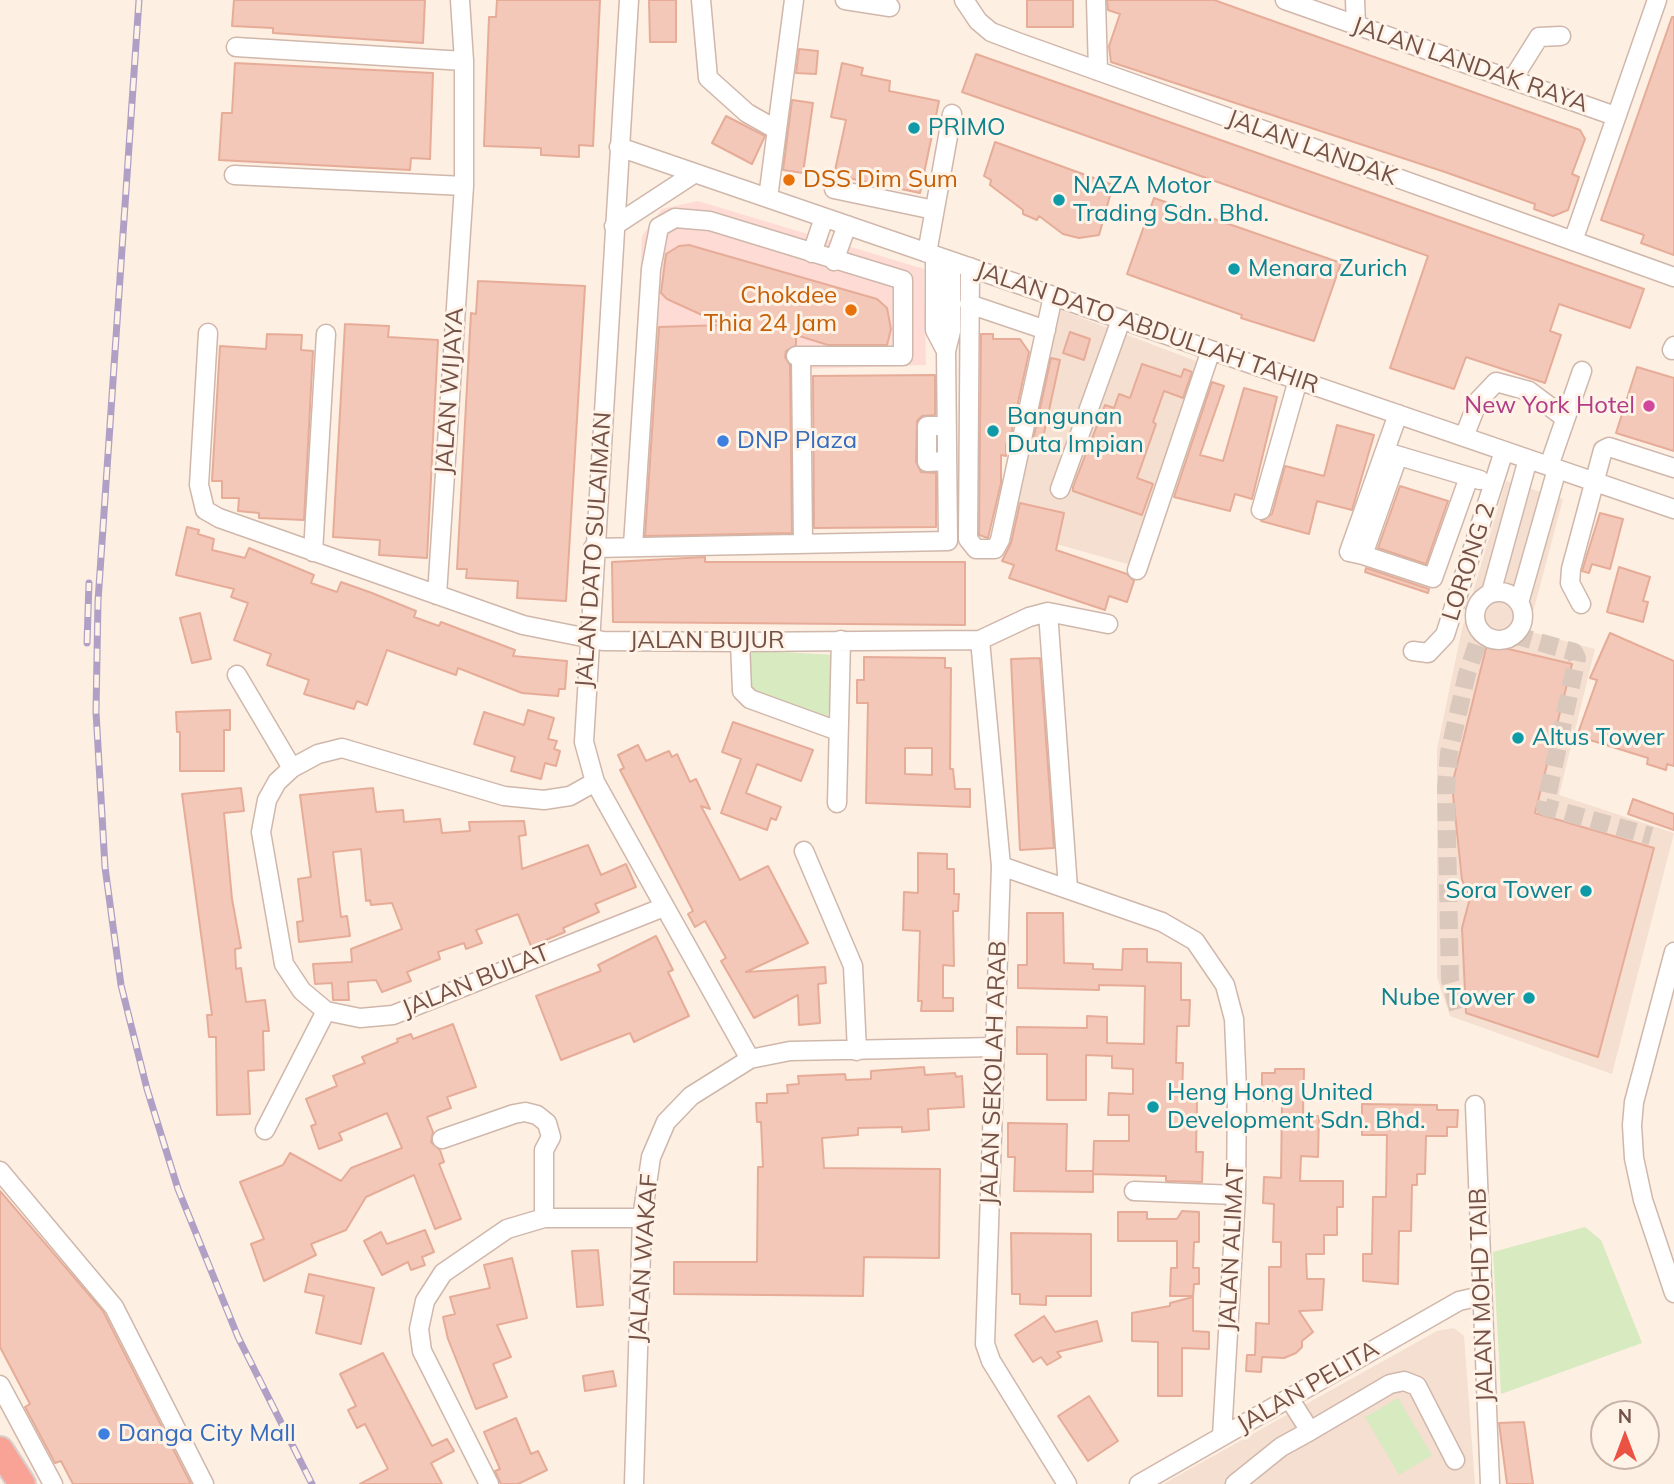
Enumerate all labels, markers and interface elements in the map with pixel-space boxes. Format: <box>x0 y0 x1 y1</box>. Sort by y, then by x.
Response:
street label: JALAN LANDAK RAYA <box>1348 11 1592 119</box>
street label: JALAN LANDAK <box>1223 104 1401 192</box>
place label: PRIMO <box>928 114 1006 142</box>
marker: PRIMO <box>906 120 922 136</box>
place label: DSS Dim Sum <box>803 166 958 194</box>
marker: DSS Dim Sum <box>781 172 797 188</box>
place label: NAZA Motor Trading Sdn. Bhd. <box>1073 172 1269 228</box>
marker: NAZA Motor Trading Sdn. Bhd. <box>1051 192 1067 208</box>
place label: Menara Zurich <box>1248 255 1408 283</box>
street label: JALAN DATO ABDULLAH TAHIR <box>972 256 1322 400</box>
marker: Menara Zurich <box>1226 261 1242 277</box>
place label: Chokdee Thia 24 Jam <box>704 282 837 338</box>
marker: Chokdee Thia 24 Jam <box>843 302 859 318</box>
street label: JALAN WIJAYA <box>430 306 470 476</box>
place label: New York Hotel <box>1464 392 1635 420</box>
marker: New York Hotel <box>1641 398 1657 414</box>
place label: Bangunan Duta Impian <box>1007 403 1144 459</box>
street label: JALAN DATO SULAIMAN <box>570 411 618 689</box>
marker: Bangunan Duta Impian <box>985 423 1001 439</box>
place label: DNP Plaza <box>737 427 857 455</box>
marker: DNP Plaza <box>715 433 731 449</box>
street label: LORONG 2 <box>1436 500 1502 624</box>
street label: JALAN BUJUR <box>629 627 785 655</box>
place label: Altus Tower <box>1532 724 1664 752</box>
marker: Altus Tower <box>1510 730 1526 746</box>
place label: Sora Tower <box>1445 877 1572 905</box>
marker: Sora Tower <box>1578 883 1594 899</box>
street label: JALAN BULAT <box>398 938 554 1024</box>
street label: JALAN SEKOLAH ARAB <box>975 940 1013 1206</box>
place label: Nube Tower <box>1381 984 1515 1012</box>
marker: Nube Tower <box>1521 990 1537 1006</box>
place label: Heng Hong United Development Sdn. Bhd. <box>1167 1079 1426 1135</box>
marker: Heng Hong United Development Sdn. Bhd. <box>1145 1099 1161 1115</box>
street label: JALAN ALIMAT <box>1213 1162 1251 1332</box>
street label: JALAN WAKAF <box>624 1173 664 1343</box>
street label: JALAN MOHD TAIB <box>1464 1187 1500 1403</box>
street label: JALAN PELITA <box>1232 1335 1384 1439</box>
north arrow <box>1590 1400 1660 1470</box>
text: N <box>1618 1404 1632 1428</box>
place label: Danga City Mall <box>118 1420 296 1448</box>
marker: Danga City Mall <box>96 1426 112 1442</box>

